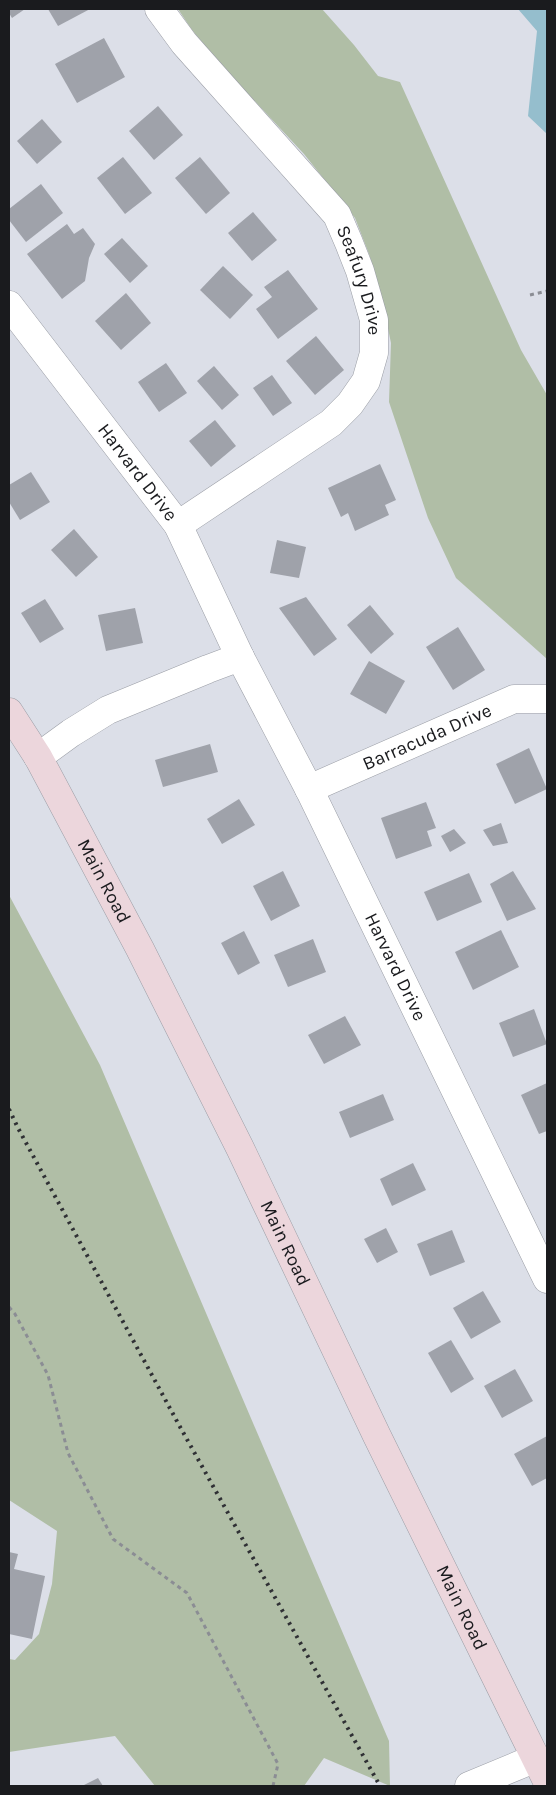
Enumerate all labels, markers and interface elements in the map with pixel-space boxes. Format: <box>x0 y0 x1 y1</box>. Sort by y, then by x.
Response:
street label: Seafury Drive <box>332 222 385 335</box>
street label: Harvard Drive <box>93 419 182 525</box>
street label: Barracuda Drive <box>359 699 495 775</box>
street label: Main Road <box>73 835 135 927</box>
street label: Harvard Drive <box>360 909 431 1024</box>
street label: Main Road <box>256 1197 315 1289</box>
street label: Main Road <box>431 1562 492 1654</box>

